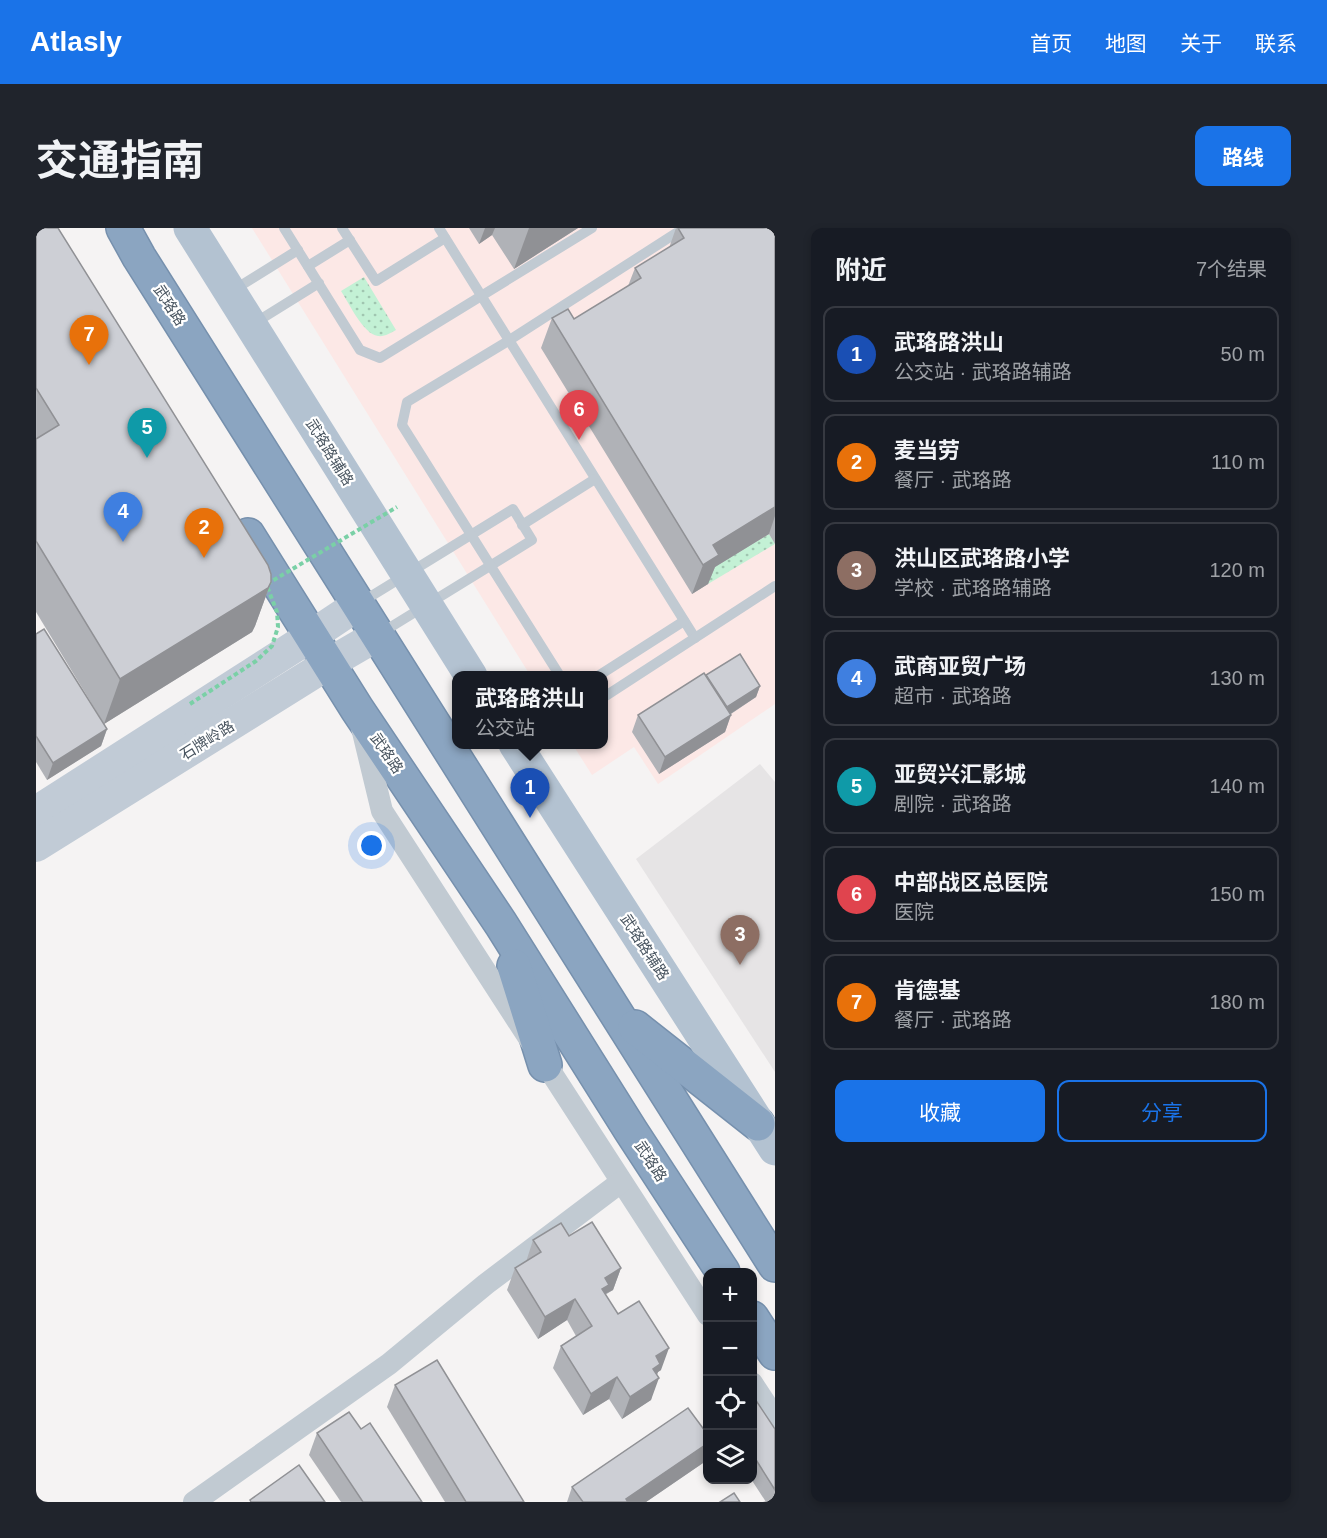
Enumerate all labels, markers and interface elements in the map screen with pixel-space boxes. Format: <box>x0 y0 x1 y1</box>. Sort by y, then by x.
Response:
text: Atlasly <box>30 26 122 57</box>
text: 首页 <box>1030 32 1072 55</box>
text: 地图 <box>1105 32 1147 55</box>
text: 关于 <box>1180 32 1222 55</box>
text: 联系 <box>1255 32 1297 55</box>
button: 路线 <box>1195 126 1291 186</box>
text: 交通指南 <box>36 137 204 184</box>
text: 附近 <box>835 255 887 285</box>
text: 7个结果 <box>1196 258 1267 280</box>
street label: 武珞路 <box>151 281 189 329</box>
pin: 7 <box>70 316 108 365</box>
text: 武珞路洪山 <box>894 330 1004 355</box>
text: 1 <box>851 343 862 365</box>
text: 50 m <box>1221 343 1265 365</box>
text: 公交站 · 武珞路辅路 <box>894 361 1072 383</box>
pin: 6 <box>560 390 598 440</box>
pin: 5 <box>128 408 166 458</box>
street label: 武珞路辅路 <box>303 416 357 488</box>
text: 麦当劳 <box>894 438 960 463</box>
text: 2 <box>851 451 862 473</box>
text: 110 m <box>1211 451 1265 473</box>
text: 餐厅 · 武珞路 <box>894 469 1012 491</box>
pin: 4 <box>104 492 142 542</box>
pin: 2 <box>184 508 224 558</box>
text: 洪山区武珞路小学 <box>894 546 1070 571</box>
text: 3 <box>851 559 862 581</box>
text: 120 m <box>1209 559 1265 581</box>
text: 学校 · 武珞路辅路 <box>894 577 1052 599</box>
text: 武商亚贸广场 <box>894 654 1026 679</box>
text: 4 <box>851 667 862 689</box>
text: 130 m <box>1209 667 1265 689</box>
popup <box>452 671 608 749</box>
text: 超市 · 武珞路 <box>894 685 1012 707</box>
text: 武珞路洪山 <box>475 686 585 711</box>
street label: 石牌岭路 <box>177 717 237 763</box>
text: 公交站 <box>475 717 535 739</box>
street label: 武珞路 <box>367 730 407 776</box>
text: 亚贸兴汇影城 <box>894 762 1026 787</box>
pin: 1 <box>510 768 550 818</box>
text: 5 <box>851 775 862 797</box>
text: 140 m <box>1209 775 1265 797</box>
text: 剧院 · 武珞路 <box>894 793 1012 815</box>
your location <box>357 831 386 860</box>
text: 中部战区总医院 <box>894 870 1048 895</box>
text: 6 <box>851 883 862 905</box>
text: 150 m <box>1209 883 1265 905</box>
text: 医院 <box>894 901 934 923</box>
street label: 武珞路辅路 <box>617 911 673 983</box>
pin: 3 <box>720 916 760 965</box>
text: 肯德基 <box>894 978 960 1003</box>
text: 7 <box>851 991 862 1013</box>
text: 180 m <box>1209 991 1265 1013</box>
text: 餐厅 · 武珞路 <box>894 1009 1012 1031</box>
button: 收藏 <box>835 1080 1045 1142</box>
button: 分享 <box>1057 1080 1267 1142</box>
street label: 武珞路 <box>632 1137 670 1185</box>
map controls <box>703 1268 757 1484</box>
button: + <box>703 1268 757 1322</box>
button: − <box>703 1322 757 1376</box>
button: locate <box>703 1376 757 1430</box>
button: layers <box>703 1430 757 1484</box>

